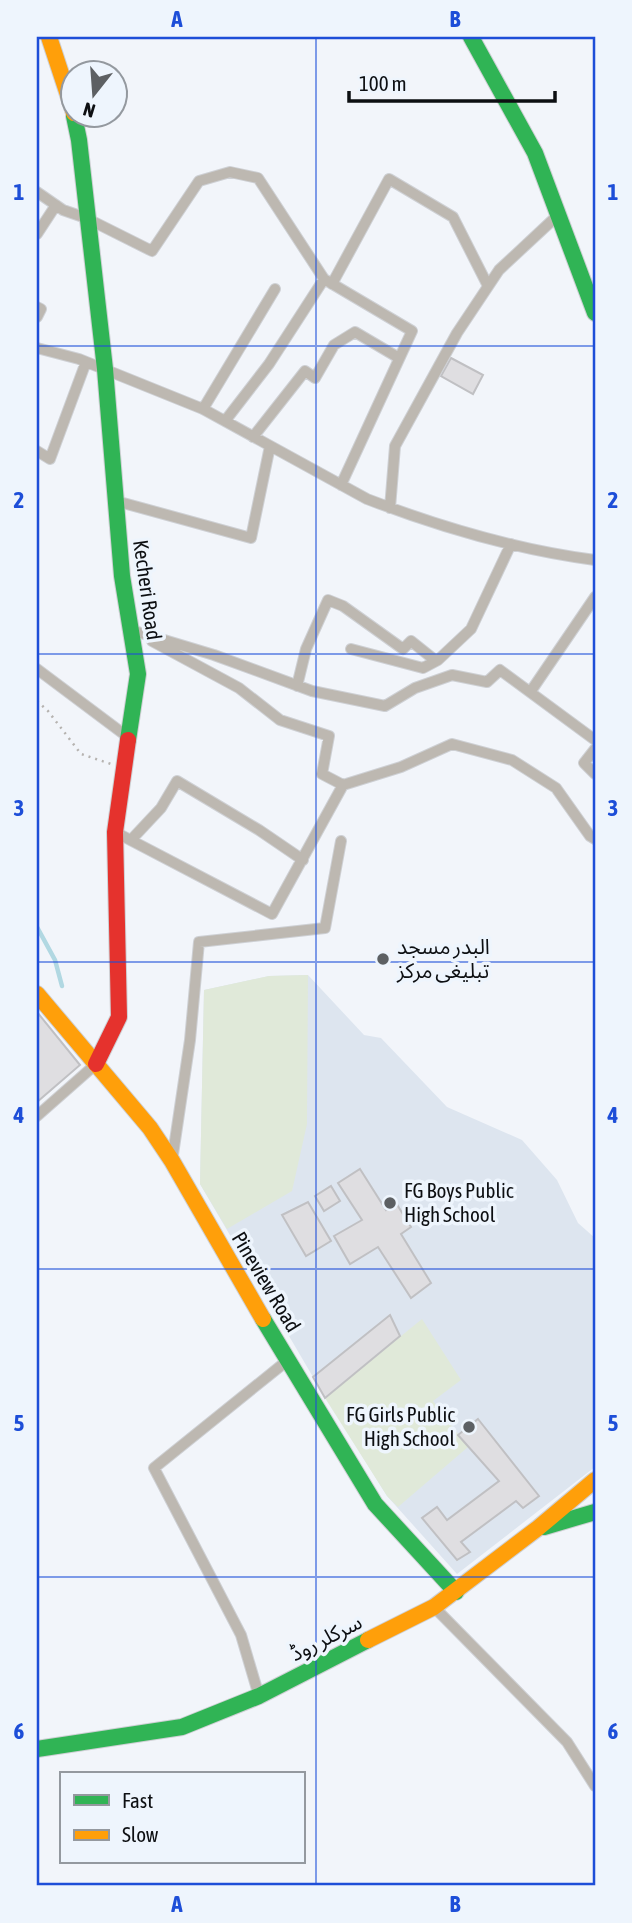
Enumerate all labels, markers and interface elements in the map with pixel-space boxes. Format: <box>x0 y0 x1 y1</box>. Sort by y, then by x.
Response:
text: A <box>170 6 183 32</box>
text: B <box>450 6 461 32</box>
north arrow <box>60 60 130 130</box>
scale bar <box>349 60 555 104</box>
text: 100 m <box>359 71 407 95</box>
text: N <box>80 98 98 122</box>
text: 1 <box>14 179 25 205</box>
text: 1 <box>608 179 619 205</box>
text: 2 <box>14 487 24 513</box>
text: 2 <box>608 487 618 513</box>
street label: Kecheri Road <box>129 538 167 641</box>
text: 3 <box>14 795 24 821</box>
text: 3 <box>608 795 618 821</box>
place label: البدر مسجد تبلیغی مرکز <box>396 934 490 983</box>
marker: البدر مسجد تبلیغی مرکز <box>375 951 391 967</box>
text: 4 <box>13 1102 25 1128</box>
text: 4 <box>607 1102 619 1128</box>
place label: FG Boys Public High School <box>404 1178 514 1226</box>
marker: FG Boys Public High School <box>382 1195 398 1211</box>
street label: Pineview Road <box>228 1227 306 1336</box>
place label: FG Girls Public High School <box>346 1402 455 1450</box>
text: 5 <box>14 1410 25 1436</box>
text: 5 <box>608 1410 619 1436</box>
marker: FG Girls Public High School <box>461 1419 477 1435</box>
street label: سرکلر روڈ <box>286 1609 366 1666</box>
text: 6 <box>14 1718 25 1744</box>
text: 6 <box>608 1718 619 1744</box>
legend <box>60 1772 304 1864</box>
text: Fast <box>122 1788 153 1812</box>
text: Slow <box>122 1822 159 1846</box>
text: A <box>170 1891 183 1917</box>
text: B <box>450 1891 461 1917</box>

